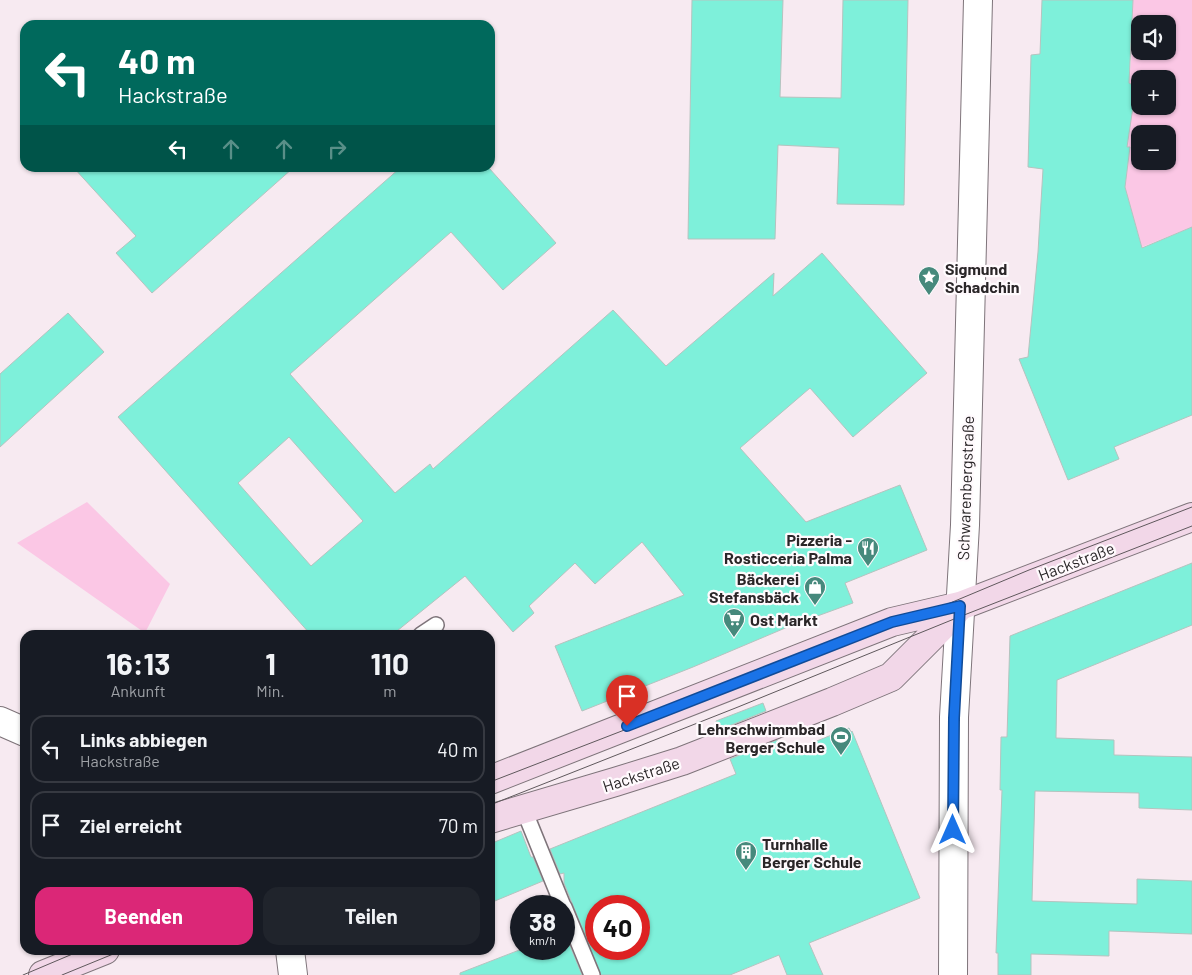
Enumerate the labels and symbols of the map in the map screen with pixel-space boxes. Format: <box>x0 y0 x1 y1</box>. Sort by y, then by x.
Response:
place label: Sigmund Schadchin <box>945 259 1020 296</box>
place icon: Sigmund Schadchin <box>917 265 941 296</box>
street label: Schwarenbergstraße <box>953 415 977 561</box>
place label: Pizzeria - Rosticceria Palma <box>724 530 852 567</box>
restaurant icon: Pizzeria - Rosticceria Palma <box>856 536 880 567</box>
street label: Hackstraße <box>1035 538 1117 584</box>
place label: Bäckerei Stefansbäck <box>709 569 799 606</box>
shop icon: Bäckerei Stefansbäck <box>803 575 827 606</box>
supermarket icon: Ost Markt <box>722 607 746 638</box>
place label: Ost Markt <box>750 610 818 629</box>
pin <box>606 675 648 726</box>
place label: Lehrschwimmbad Berger Schule <box>697 719 825 756</box>
sports icon: Lehrschwimmbad Berger Schule <box>829 725 853 756</box>
street label: Hackstraße <box>600 753 682 795</box>
position arrow <box>926 803 978 855</box>
place label: Turnhalle Berger Schule <box>762 834 862 871</box>
building icon: Turnhalle Berger Schule <box>734 840 758 871</box>
speed limit sign: 40 <box>585 895 650 960</box>

